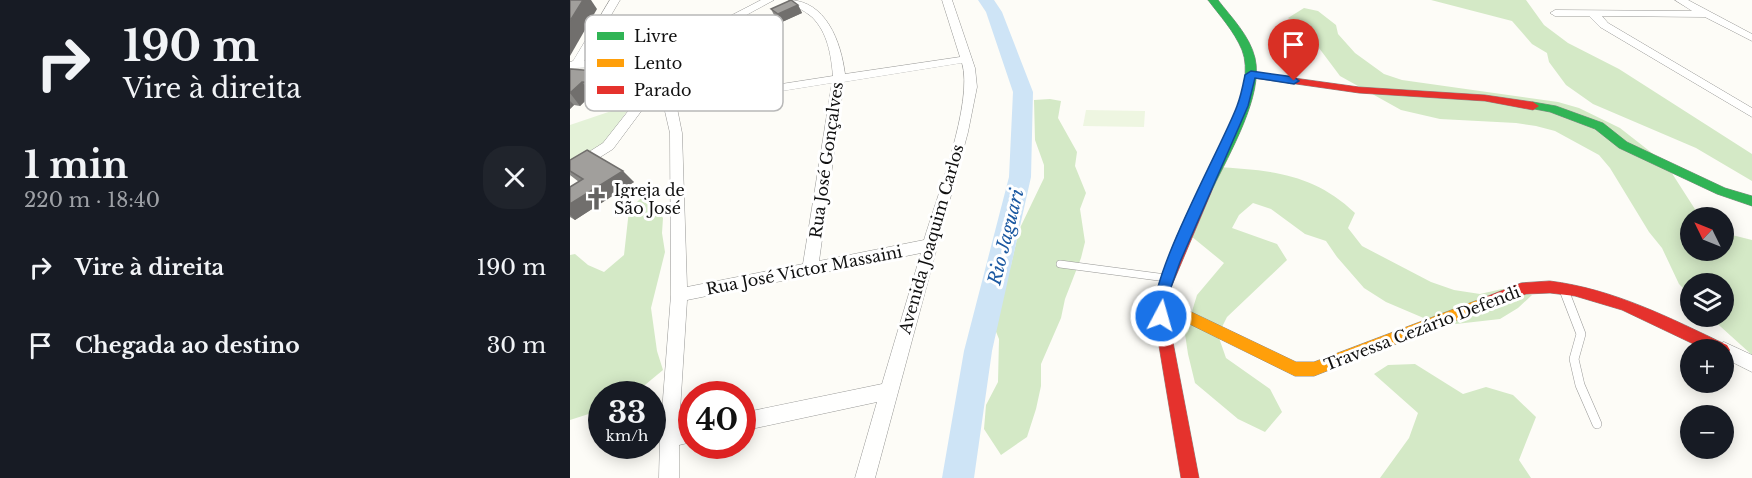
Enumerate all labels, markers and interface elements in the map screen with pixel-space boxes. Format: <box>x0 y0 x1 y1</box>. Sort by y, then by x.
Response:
legend <box>585 15 783 111</box>
pin <box>1268 19 1319 81</box>
text: 190 m <box>123 20 259 72</box>
icon: right <box>24 24 102 102</box>
text: Livre <box>634 26 677 46</box>
icon: arrive <box>1277 28 1310 61</box>
text: Lento <box>634 53 682 73</box>
text: Vire à direita <box>123 72 301 105</box>
text: Parado <box>634 80 691 100</box>
street label: Rua José Gonçalves <box>805 80 847 240</box>
street label: Avenida Joaquim Carlos <box>894 142 968 337</box>
text: 1 min <box>24 143 128 188</box>
button: close <box>483 146 546 209</box>
place label: Igreja de São José <box>614 180 685 218</box>
church icon: Igreja de São José <box>583 186 609 212</box>
water label: Rio Jaguari <box>983 186 1029 288</box>
text: 220 m · 18:40 <box>24 188 160 212</box>
north arrow <box>1680 207 1734 261</box>
map controls <box>1680 207 1734 459</box>
street label: Rua José Victor Massaini <box>704 241 904 299</box>
icon: right <box>24 251 57 284</box>
text: Vire à direita <box>75 254 224 281</box>
text: 190 m <box>476 254 546 281</box>
button: layers <box>1680 273 1734 327</box>
street label: Travessa Cezário Defendi <box>1321 281 1523 375</box>
position arrow <box>1129 284 1193 348</box>
icon: arrive <box>24 329 57 362</box>
text: Chegada ao destino <box>75 332 300 359</box>
text: 30 m <box>487 332 546 359</box>
button: + <box>1680 339 1734 393</box>
speed limit sign: 40 <box>678 381 756 459</box>
text: 33 <box>608 394 646 431</box>
button: − <box>1680 405 1734 459</box>
text: km/h <box>606 426 648 445</box>

